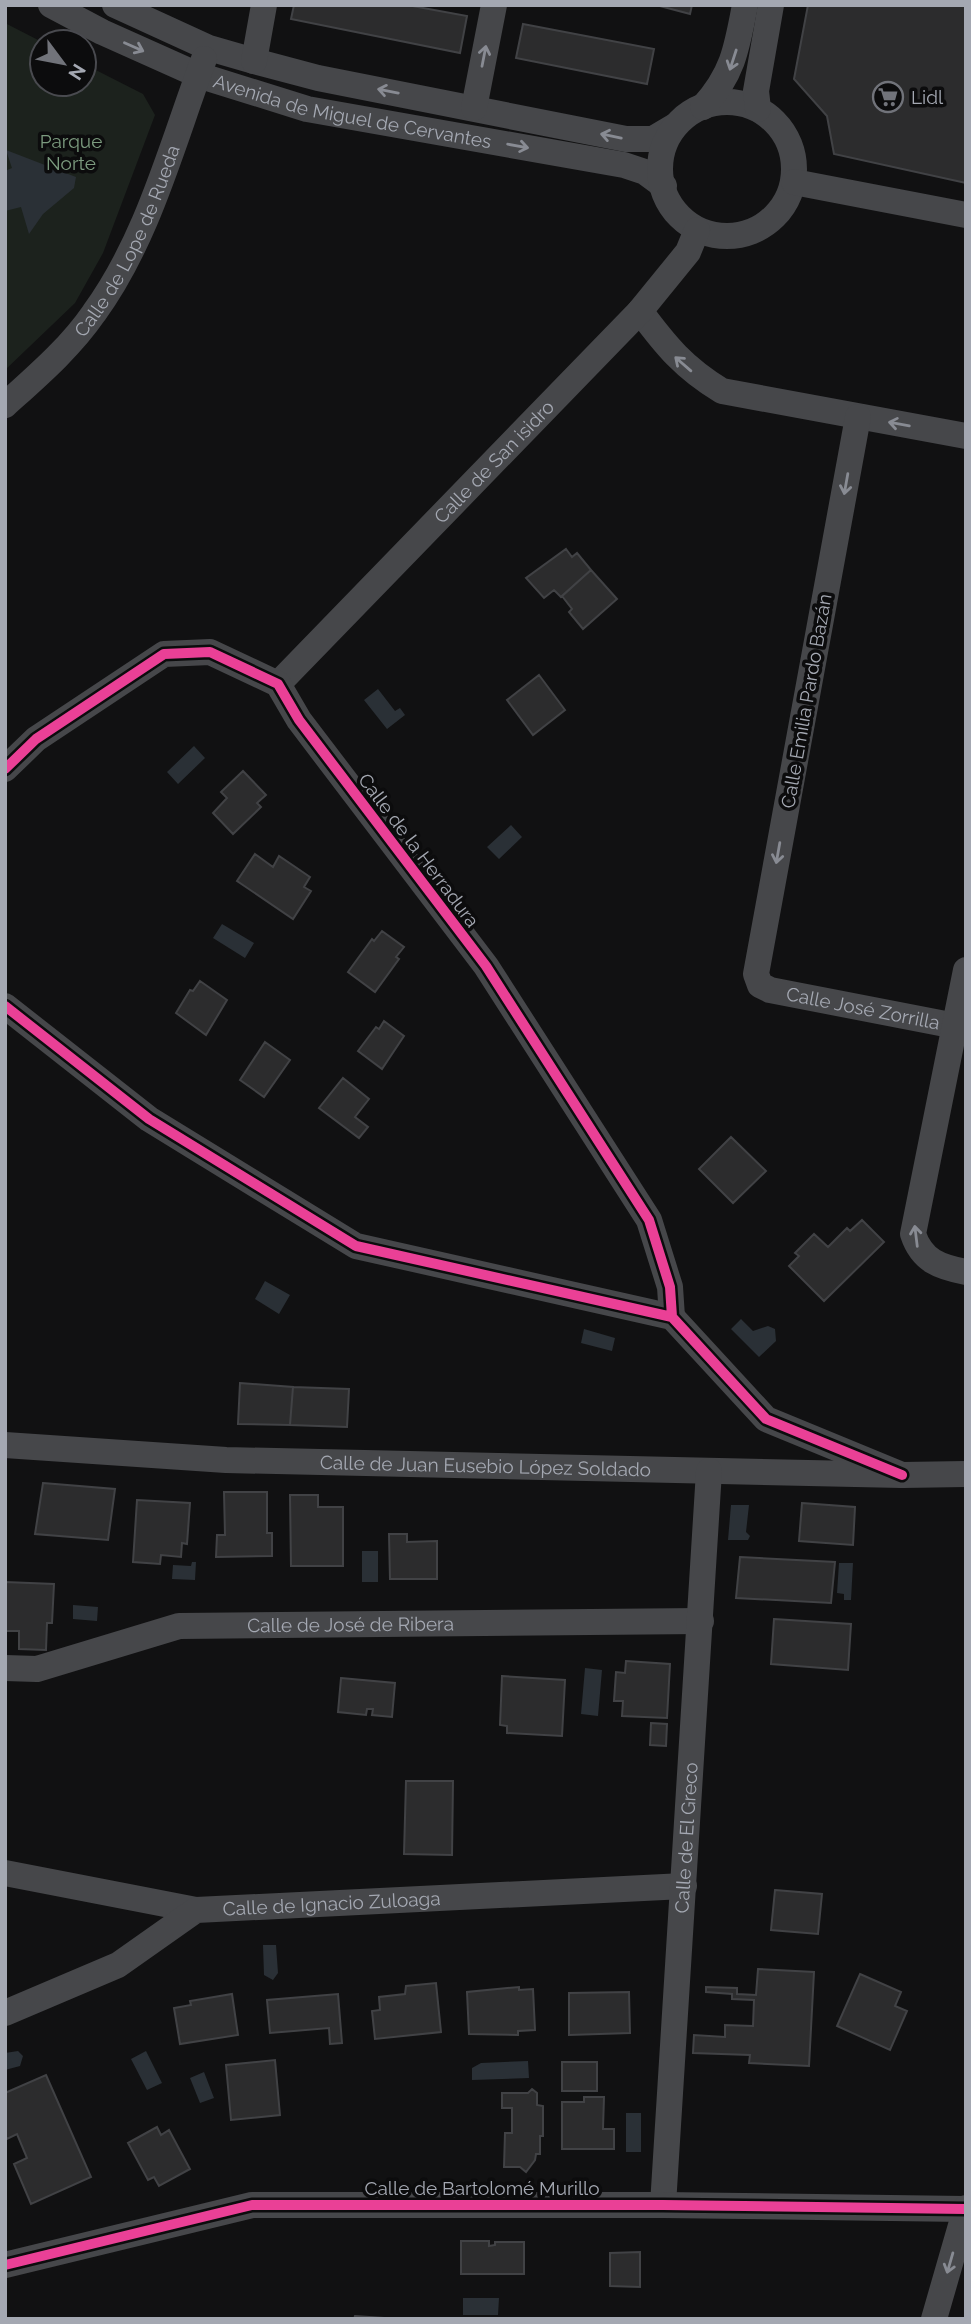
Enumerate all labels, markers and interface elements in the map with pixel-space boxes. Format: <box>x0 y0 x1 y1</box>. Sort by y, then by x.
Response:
north arrow <box>28 28 98 98</box>
one-way arrow <box>123 41 144 54</box>
one-way arrow <box>478 45 492 68</box>
one-way arrow <box>726 49 738 71</box>
text: N <box>64 60 91 84</box>
street label: Avenida de Miguel de Cervantes <box>211 70 493 152</box>
supermarket icon: Lidl <box>871 80 905 114</box>
one-way arrow <box>377 84 400 98</box>
place label: Lidl <box>911 86 944 108</box>
one-way arrow <box>600 129 623 143</box>
park label: Parque Norte <box>40 130 102 174</box>
one-way arrow <box>506 140 529 154</box>
street label: Calle de Lope de Rueda <box>69 142 184 341</box>
one-way arrow <box>674 356 692 372</box>
street label: Calle de San isidro <box>429 396 558 527</box>
one-way arrow <box>888 417 910 430</box>
one-way arrow <box>838 472 852 495</box>
street label: Calle Emilia Pardo Bazán <box>776 592 836 810</box>
street label: Calle de la Herradura <box>354 769 484 931</box>
one-way arrow <box>771 841 785 864</box>
street label: Calle José Zorrilla <box>784 982 942 1034</box>
one-way arrow <box>910 1225 923 1248</box>
street label: Calle de Juan Eusebio López Soldado <box>320 1451 651 1480</box>
street label: Calle de José de Ribera <box>247 1612 454 1636</box>
street label: Calle de El Greco <box>670 1761 702 1914</box>
street label: Calle de Ignacio Zuloaga <box>222 1887 441 1920</box>
street label: Calle de Bartolomé Murillo <box>364 2177 600 2199</box>
one-way arrow <box>942 2252 955 2274</box>

